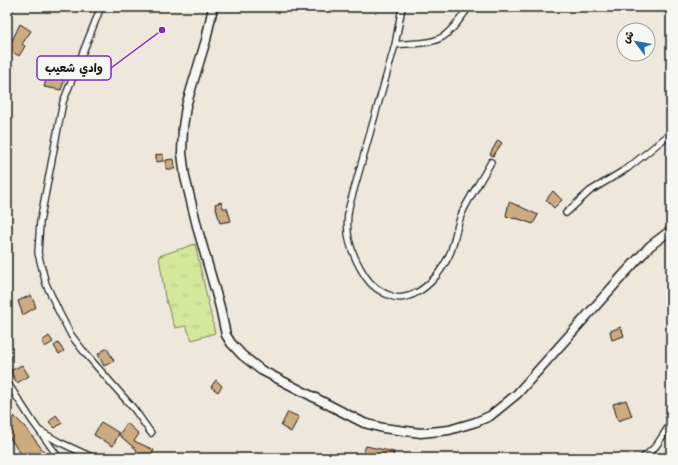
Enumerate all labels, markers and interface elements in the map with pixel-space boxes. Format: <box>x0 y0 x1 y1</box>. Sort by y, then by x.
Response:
north arrow <box>616 22 656 62</box>
text: ش <box>618 28 638 46</box>
callout: وادي شعيب <box>37 56 111 80</box>
text: وادي شعيب <box>45 60 103 77</box>

